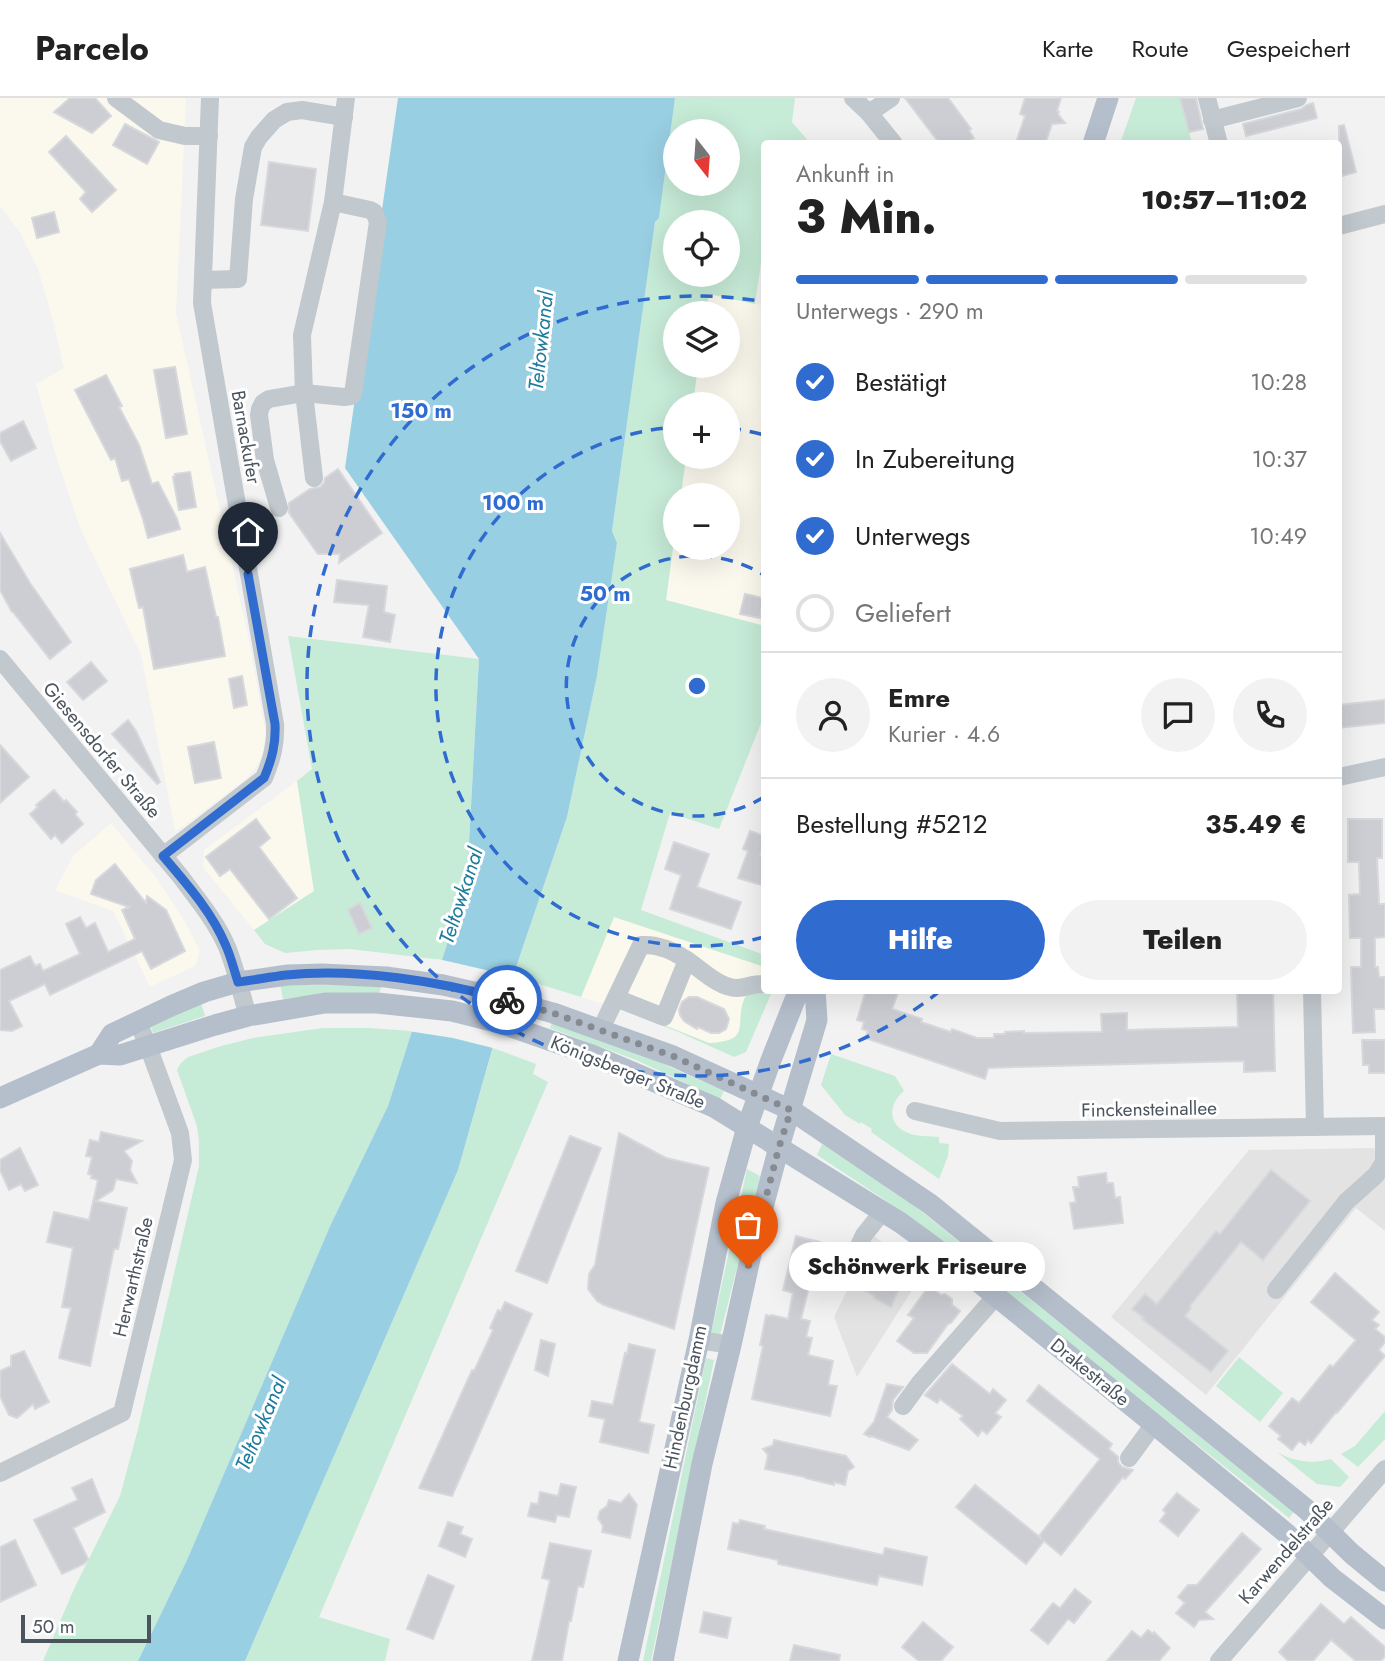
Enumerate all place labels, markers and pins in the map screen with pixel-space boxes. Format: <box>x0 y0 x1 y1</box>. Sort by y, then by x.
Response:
pin <box>218 502 278 574</box>
centre of rings <box>685 674 709 698</box>
pin <box>718 1195 778 1267</box>
callout: Schönwerk Friseure <box>790 1242 1046 1292</box>

